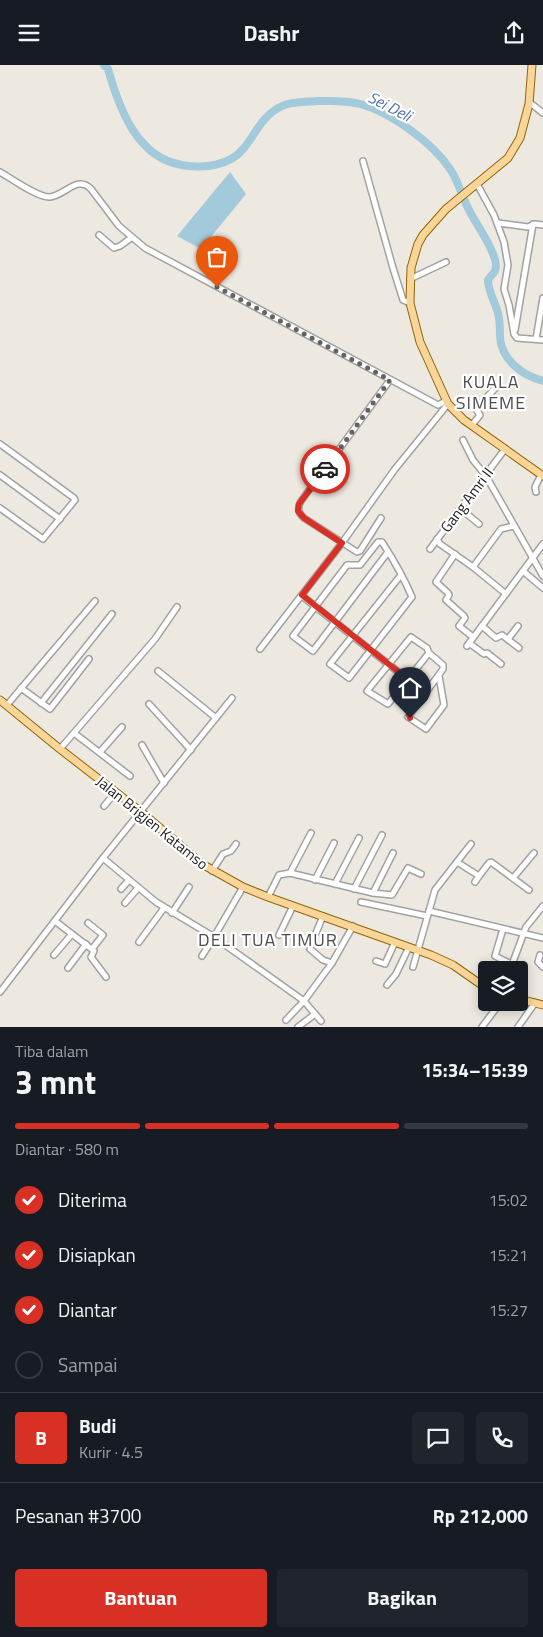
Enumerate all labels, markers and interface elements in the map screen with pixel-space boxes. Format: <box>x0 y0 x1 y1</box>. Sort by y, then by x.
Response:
text: Dashr <box>243 16 300 50</box>
icon: menu <box>15 19 43 47</box>
icon: share <box>500 19 528 47</box>
water label: Sei Deli <box>364 85 417 128</box>
pin <box>196 236 238 287</box>
icon: bag <box>203 243 231 271</box>
district label: KUALA SIMEME <box>456 368 526 416</box>
courier <box>300 444 350 494</box>
icon: car <box>311 455 339 483</box>
street label: Gang Amri II <box>434 462 499 537</box>
pin <box>389 667 431 718</box>
icon: home <box>396 674 424 702</box>
street label: Jalan Brigjen Katamso <box>91 770 213 875</box>
district label: DELI TUA TIMUR <box>198 926 338 953</box>
map controls <box>478 961 528 1011</box>
button: layers <box>478 961 528 1011</box>
text: Tiba dalam <box>15 1039 88 1063</box>
text: 15:34–15:39 <box>421 1055 528 1084</box>
text: 3 mnt <box>15 1058 96 1106</box>
text: Diantar · 580 m <box>15 1137 119 1161</box>
text: Diterima <box>58 1185 127 1214</box>
icon: check <box>15 1186 43 1214</box>
text: 15:02 <box>489 1188 528 1212</box>
text: Disiapkan <box>58 1240 136 1269</box>
icon: check <box>15 1241 43 1269</box>
text: 15:21 <box>489 1243 528 1267</box>
text: Diantar <box>58 1295 117 1324</box>
icon: check <box>15 1296 43 1324</box>
text: 15:27 <box>489 1298 528 1322</box>
text: Sampai <box>58 1350 117 1379</box>
text: Budi <box>79 1411 116 1440</box>
button: chat <box>412 1412 464 1464</box>
button: phone <box>476 1412 528 1464</box>
text: B <box>35 1423 47 1452</box>
text: Kurir · 4.5 <box>79 1440 143 1464</box>
text: Pesanan #3700 <box>15 1501 141 1530</box>
text: Rp 212,000 <box>433 1501 528 1530</box>
button: Bantuan <box>15 1569 267 1627</box>
button: Bagikan <box>277 1569 528 1627</box>

